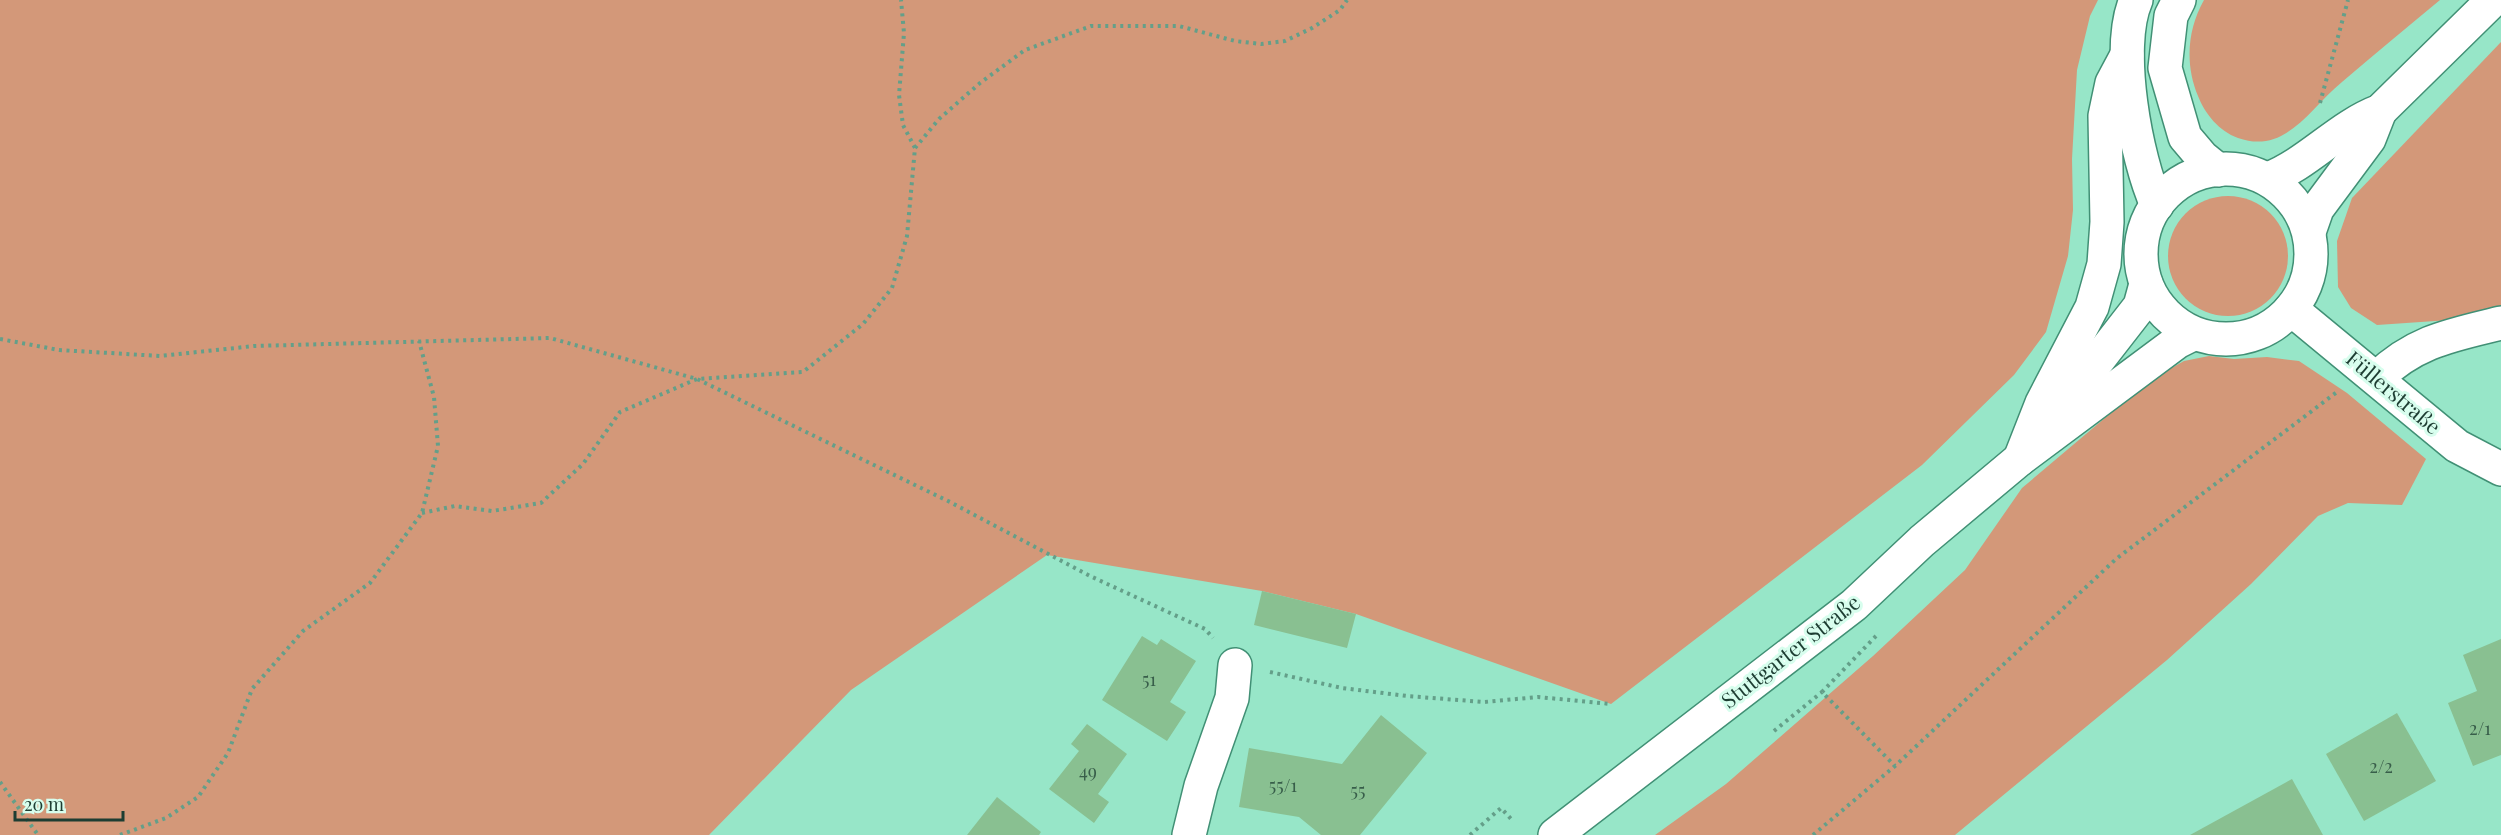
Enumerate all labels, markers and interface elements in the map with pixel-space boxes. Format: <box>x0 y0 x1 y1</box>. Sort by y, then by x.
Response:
street label: Füllerstraße <box>2341 344 2447 439</box>
street label: Stuttgarter Straße <box>1715 587 1865 713</box>
house number: 51 <box>1142 667 1156 691</box>
house number: 2/1 <box>2469 716 2491 740</box>
house number: 2/2 <box>2369 754 2393 778</box>
house number: 49 <box>1079 759 1097 783</box>
house number: 55/1 <box>1269 773 1297 797</box>
house number: 55 <box>1351 778 1365 802</box>
scale bar <box>15 784 123 822</box>
text: 20 m <box>24 792 64 816</box>

